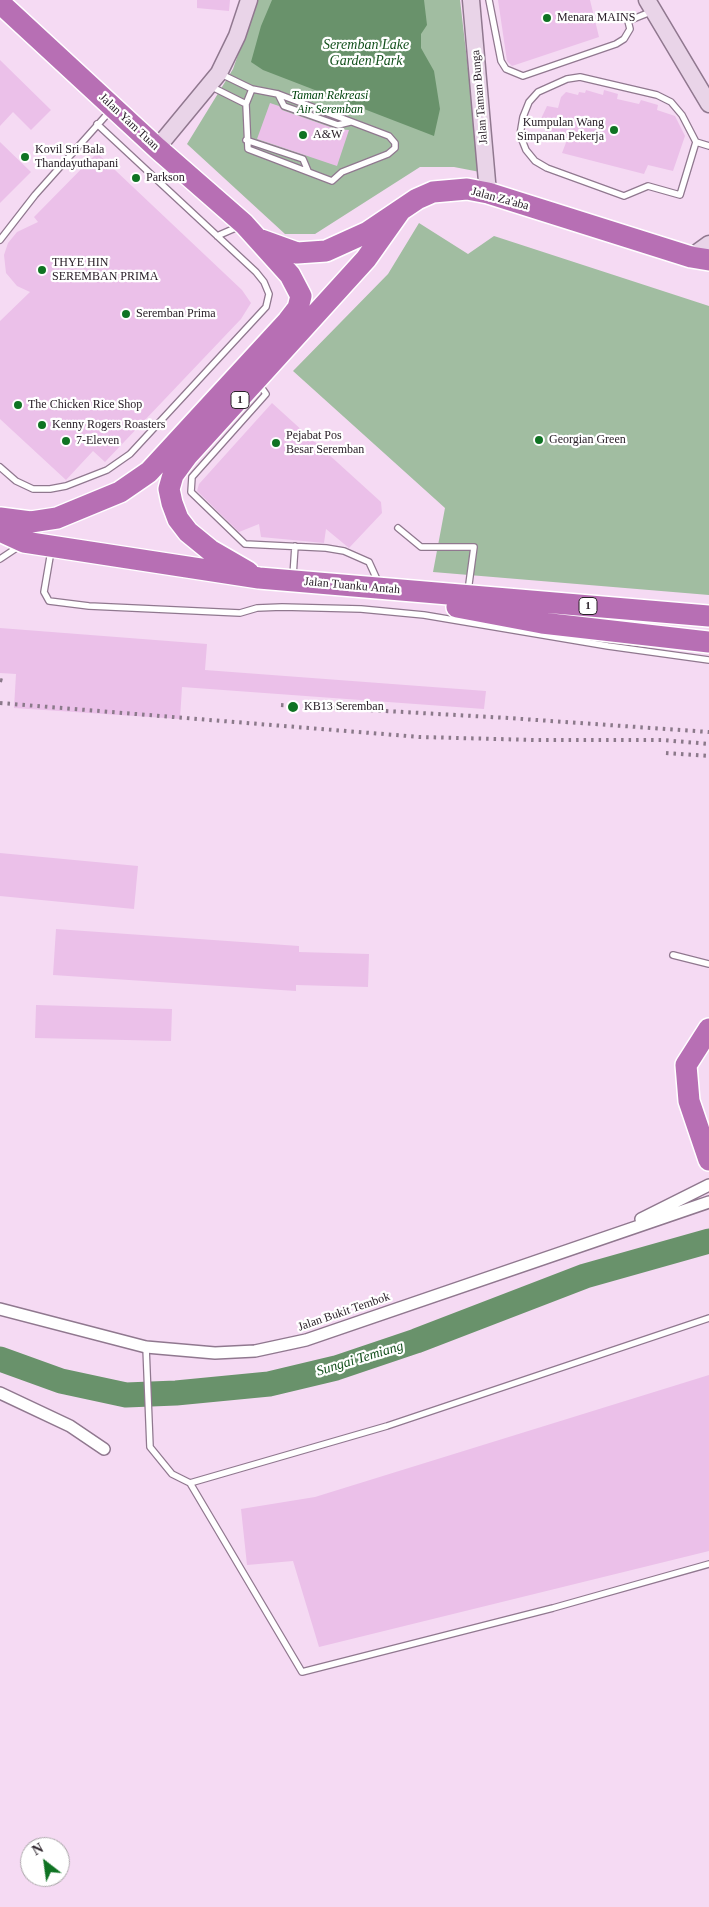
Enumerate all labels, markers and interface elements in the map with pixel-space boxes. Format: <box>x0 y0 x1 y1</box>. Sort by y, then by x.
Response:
place label: Menara MAINS <box>557 11 635 25</box>
marker: Menara MAINS <box>541 12 553 24</box>
water label: Seremban Lake Garden Park <box>323 37 409 70</box>
street label: Jalan Taman Bunga <box>469 49 491 145</box>
park label: Taman Rekreasi Air Seremban <box>292 89 368 117</box>
street label: Jalan Yam Tuan <box>96 90 162 154</box>
place label: Kumpulan Wang Simpanan Pekerja <box>517 116 604 144</box>
marker: Kumpulan Wang Simpanan Pekerja <box>608 124 620 136</box>
place label: A&W <box>313 128 342 142</box>
marker: A&W <box>297 129 309 141</box>
place label: Kovil Sri Bala Thandayuthapani <box>35 143 118 171</box>
marker: Kovil Sri Bala Thandayuthapani <box>19 151 31 163</box>
place label: Parkson <box>146 171 185 185</box>
marker: Parkson <box>130 172 142 184</box>
street label: Jalan Za'aba <box>470 184 530 214</box>
place label: THYE HIN SEREMBAN PRIMA <box>52 256 158 284</box>
marker: THYE HIN SEREMBAN PRIMA <box>36 264 48 276</box>
place label: Seremban Prima <box>136 307 216 321</box>
marker: Seremban Prima <box>120 308 132 320</box>
road number: 1 <box>231 392 249 408</box>
place label: The Chicken Rice Shop <box>28 398 142 412</box>
marker: The Chicken Rice Shop <box>12 399 24 411</box>
place label: Kenny Rogers Roasters <box>52 418 165 432</box>
marker: Kenny Rogers Roasters <box>36 419 48 431</box>
place label: Pejabat Pos Besar Seremban <box>286 429 364 457</box>
place label: Georgian Green <box>549 433 626 447</box>
place label: 7-Eleven <box>76 434 119 448</box>
marker: Georgian Green <box>533 434 545 446</box>
marker: 7-Eleven <box>60 435 72 447</box>
marker: Pejabat Pos Besar Seremban <box>270 437 282 449</box>
street label: Jalan Tuanku Antah <box>303 575 401 597</box>
road number: 1 <box>579 598 597 614</box>
marker: KB13 Seremban <box>286 700 300 714</box>
place label: KB13 Seremban <box>304 700 384 714</box>
street label: Jalan Bukit Tembok <box>296 1289 392 1335</box>
water label: Sungai Temiang <box>314 1338 406 1380</box>
north arrow <box>20 1837 70 1887</box>
text: N <box>30 1840 46 1858</box>

